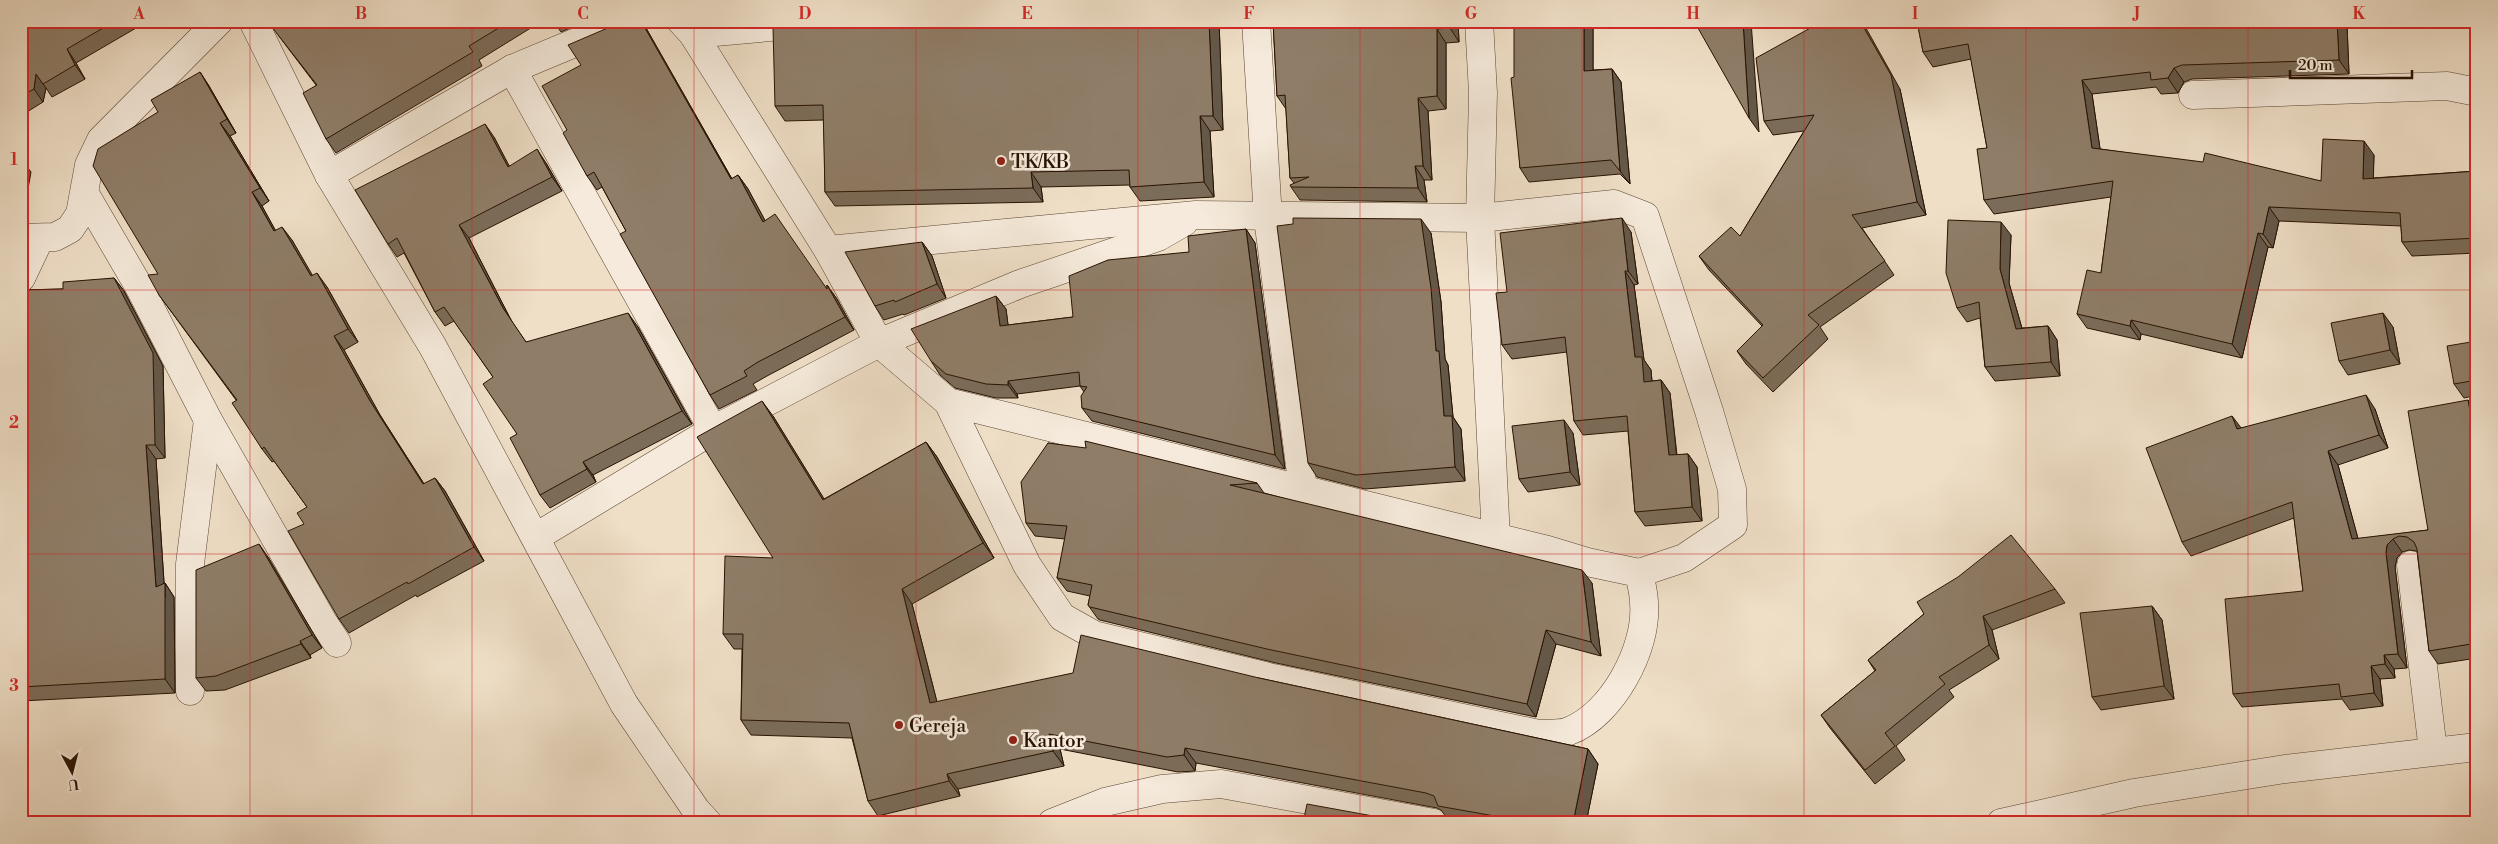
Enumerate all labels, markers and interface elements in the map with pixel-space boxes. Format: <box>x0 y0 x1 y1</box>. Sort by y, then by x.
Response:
text: A <box>132 4 145 24</box>
text: B <box>355 4 367 24</box>
text: C <box>577 4 589 24</box>
text: D <box>799 4 812 24</box>
text: E <box>1021 4 1033 24</box>
text: F <box>1243 4 1255 24</box>
text: G <box>1465 4 1478 24</box>
text: H <box>1686 4 1700 24</box>
text: I <box>1912 4 1918 24</box>
text: J <box>2132 4 2140 24</box>
text: K <box>2353 4 2367 24</box>
scale bar <box>2290 48 2413 80</box>
text: 20 m <box>2298 56 2333 75</box>
text: 1 <box>10 150 18 170</box>
place label: TK/KB <box>1011 150 1069 174</box>
marker: TK/KB <box>995 155 1007 167</box>
text: 2 <box>9 413 19 433</box>
text: 3 <box>9 676 19 696</box>
place label: Gereja <box>909 714 967 738</box>
marker: Gereja <box>893 719 905 731</box>
place label: Kantor <box>1023 729 1084 753</box>
marker: Kantor <box>1007 734 1019 746</box>
north arrow <box>48 746 98 796</box>
text: U <box>67 774 80 794</box>

